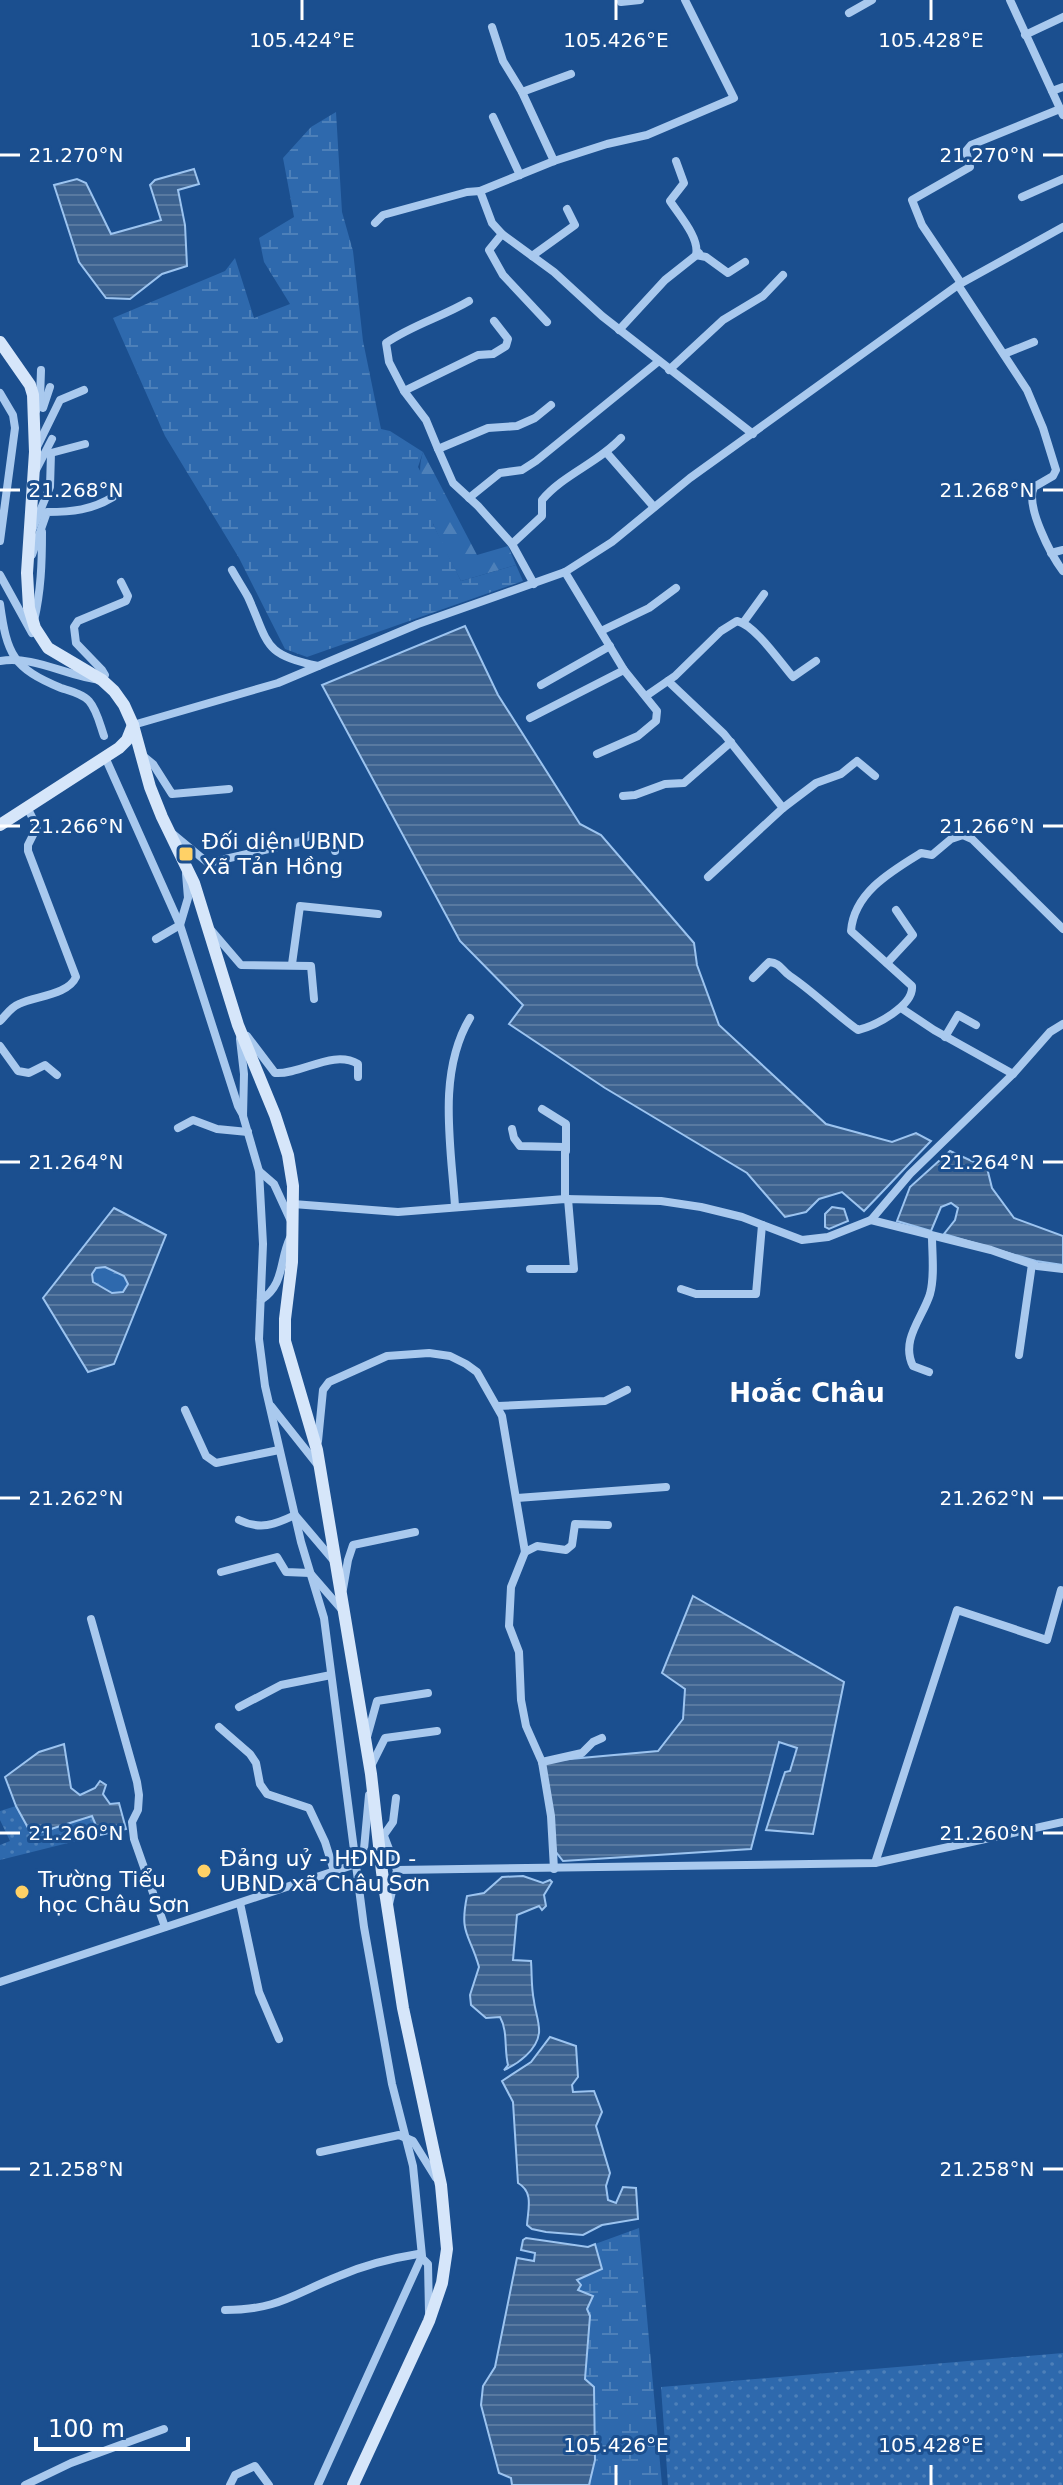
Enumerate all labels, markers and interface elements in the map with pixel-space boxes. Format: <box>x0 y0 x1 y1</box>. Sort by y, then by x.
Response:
text: 105.424°E <box>249 28 355 52</box>
text: 105.426°E <box>563 28 669 52</box>
text: 105.428°E <box>878 28 984 52</box>
text: 21.270°N <box>29 143 123 167</box>
text: 21.270°N <box>940 143 1034 167</box>
text: 21.268°N <box>29 478 123 502</box>
text: 21.268°N <box>940 478 1034 502</box>
text: 21.266°N <box>29 814 123 838</box>
text: 21.266°N <box>940 814 1034 838</box>
place label: Đối diện UBND Xã Tản Hồng <box>202 829 365 879</box>
marker: Đối diện UBND Xã Tản Hồng <box>177 845 195 863</box>
text: 21.264°N <box>29 1150 123 1174</box>
text: 21.264°N <box>940 1150 1034 1174</box>
district label: Hoắc Châu <box>729 1378 885 1408</box>
text: 21.262°N <box>29 1486 123 1510</box>
text: 21.262°N <box>940 1486 1034 1510</box>
text: 21.260°N <box>29 1821 123 1845</box>
text: 21.260°N <box>940 1821 1034 1845</box>
place label: Đảng uỷ - HĐND - UBND xã Châu Sơn <box>220 1846 430 1896</box>
marker: Đảng uỷ - HĐND - UBND xã Châu Sơn <box>195 1862 213 1880</box>
place label: Trường Tiểu học Châu Sơn <box>37 1867 190 1917</box>
marker: Trường Tiểu học Châu Sơn <box>13 1883 31 1901</box>
text: 21.258°N <box>29 2157 123 2181</box>
text: 21.258°N <box>940 2157 1034 2181</box>
scale bar <box>36 2401 188 2451</box>
text: 100 m <box>48 2415 125 2443</box>
text: 105.426°E <box>563 2433 669 2457</box>
text: 105.428°E <box>878 2433 984 2457</box>

